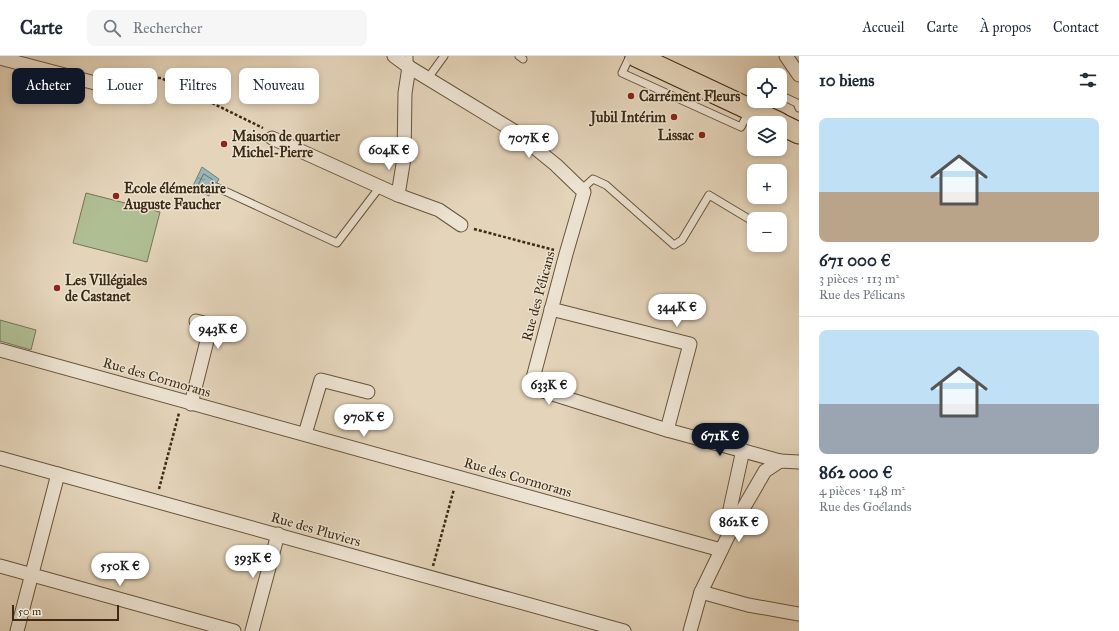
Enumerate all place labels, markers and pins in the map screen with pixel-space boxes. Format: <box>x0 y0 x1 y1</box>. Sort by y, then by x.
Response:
place label: Carrément Fleurs <box>639 88 740 105</box>
marker: Carrément Fleurs <box>626 91 636 101</box>
place label: Jubil Intérim <box>589 109 666 127</box>
marker: Jubil Intérim <box>669 112 679 122</box>
pin: 707K € <box>496 125 562 159</box>
place label: Lissac <box>658 127 694 144</box>
place label: Maison de quartier Michel-Pierre <box>232 128 341 161</box>
marker: Lissac <box>697 130 707 140</box>
pin: 604K € <box>356 137 422 171</box>
marker: Maison de quartier Michel-Pierre <box>219 139 229 149</box>
place label: Ecole élémentaire Auguste Faucher <box>123 180 226 214</box>
marker: Ecole élémentaire Auguste Faucher <box>111 191 121 201</box>
place label: Les Villégiales de Castanet <box>65 272 147 305</box>
marker: Les Villégiales de Castanet <box>52 283 62 293</box>
pin: 344K € <box>644 294 710 328</box>
pin: 943K € <box>185 316 251 350</box>
pin: 633K € <box>516 372 582 406</box>
pin: 970K € <box>331 404 397 438</box>
pin: 671K € <box>687 423 753 457</box>
pin: 862K € <box>706 509 772 543</box>
pin: 393K € <box>220 545 286 579</box>
pin: 550K € <box>87 553 153 587</box>

